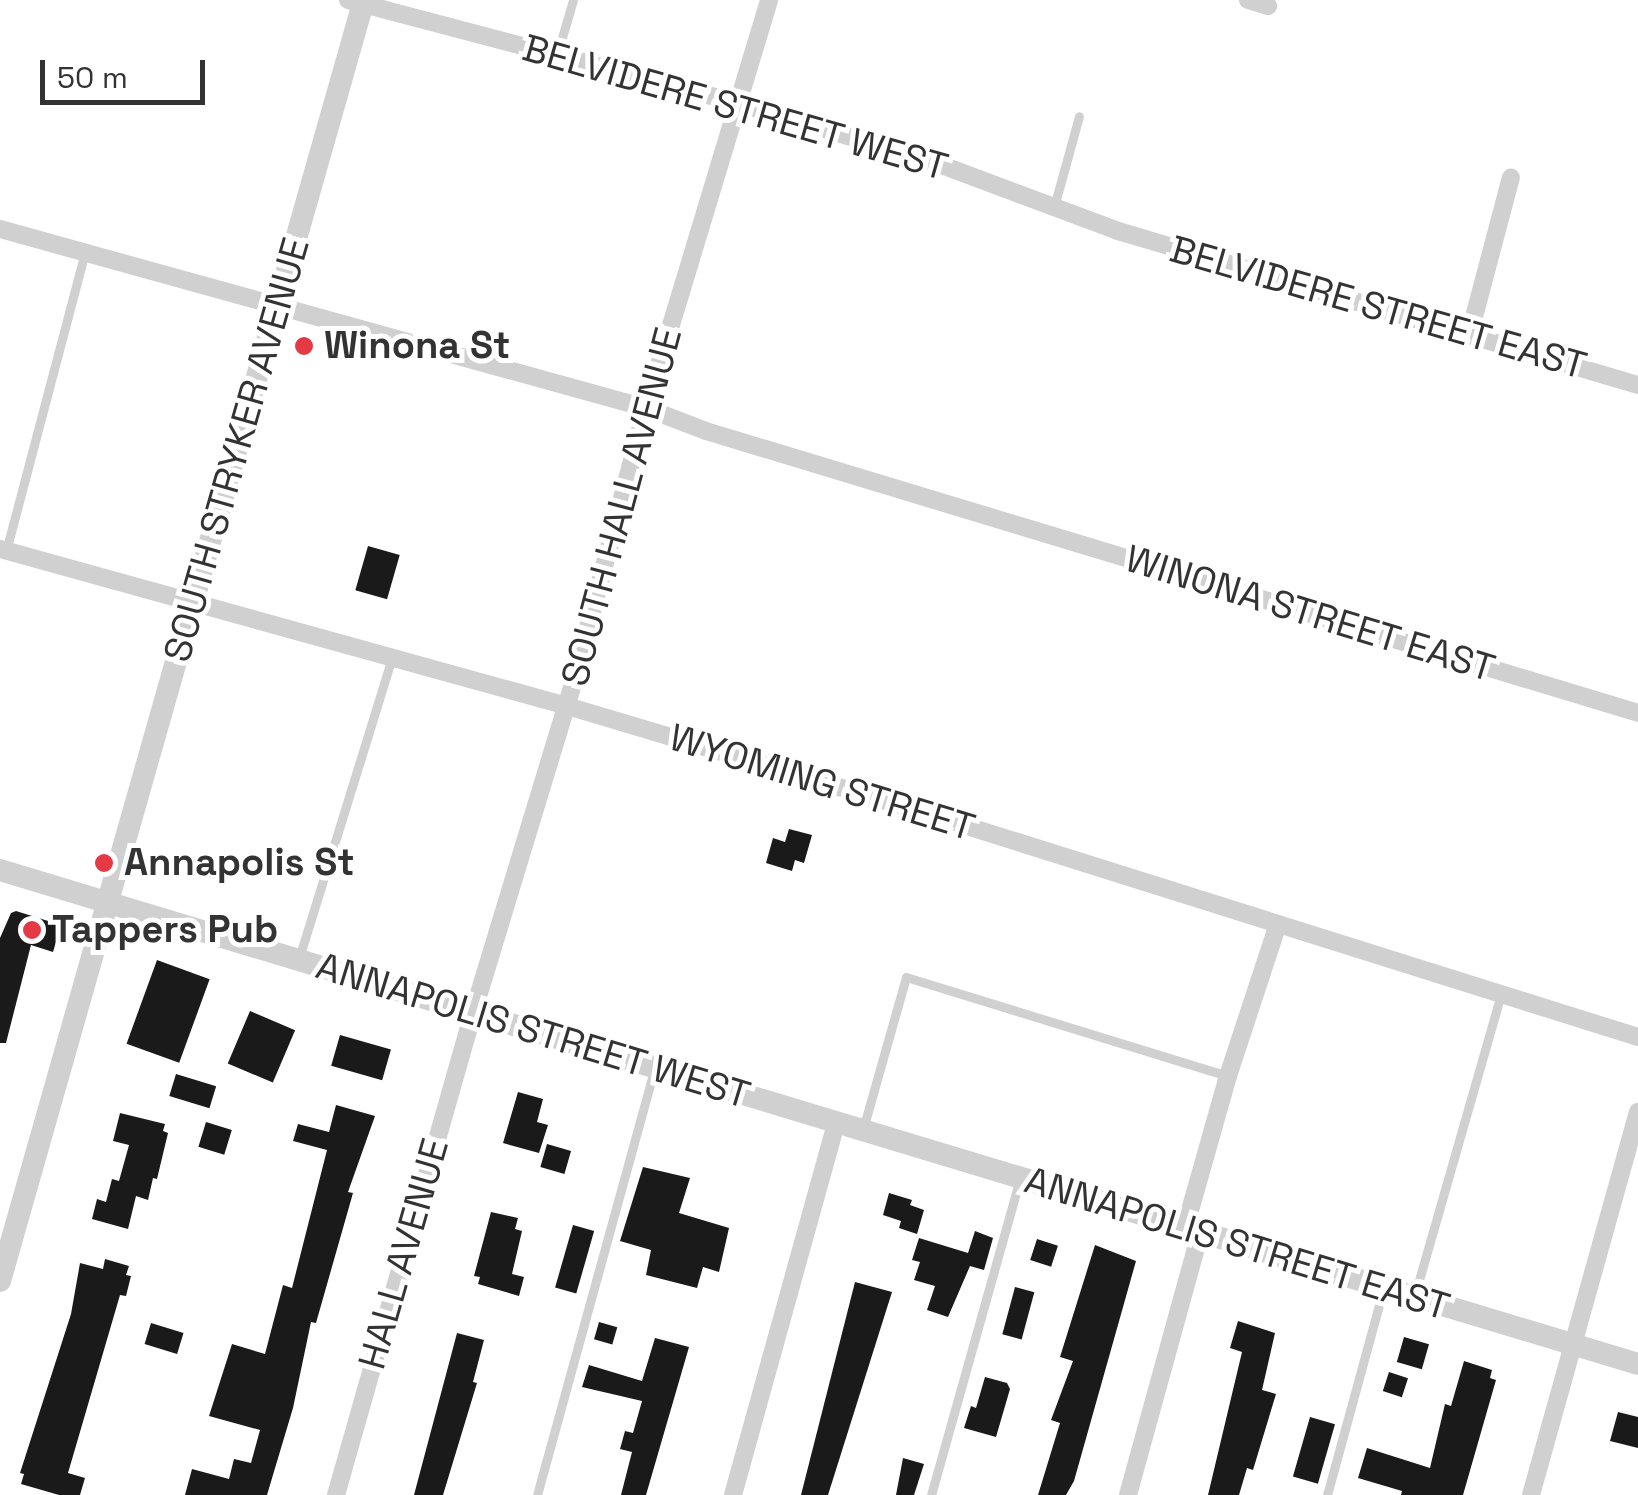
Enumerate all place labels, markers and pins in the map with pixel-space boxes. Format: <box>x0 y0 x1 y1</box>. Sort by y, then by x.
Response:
place label: Winona St <box>324 323 510 369</box>
marker: Winona St <box>293 335 315 357</box>
place label: Annapolis St <box>124 840 355 886</box>
marker: Annapolis St <box>93 852 115 874</box>
place label: Tappers Pub <box>52 907 278 953</box>
marker: Tappers Pub <box>21 919 43 941</box>

